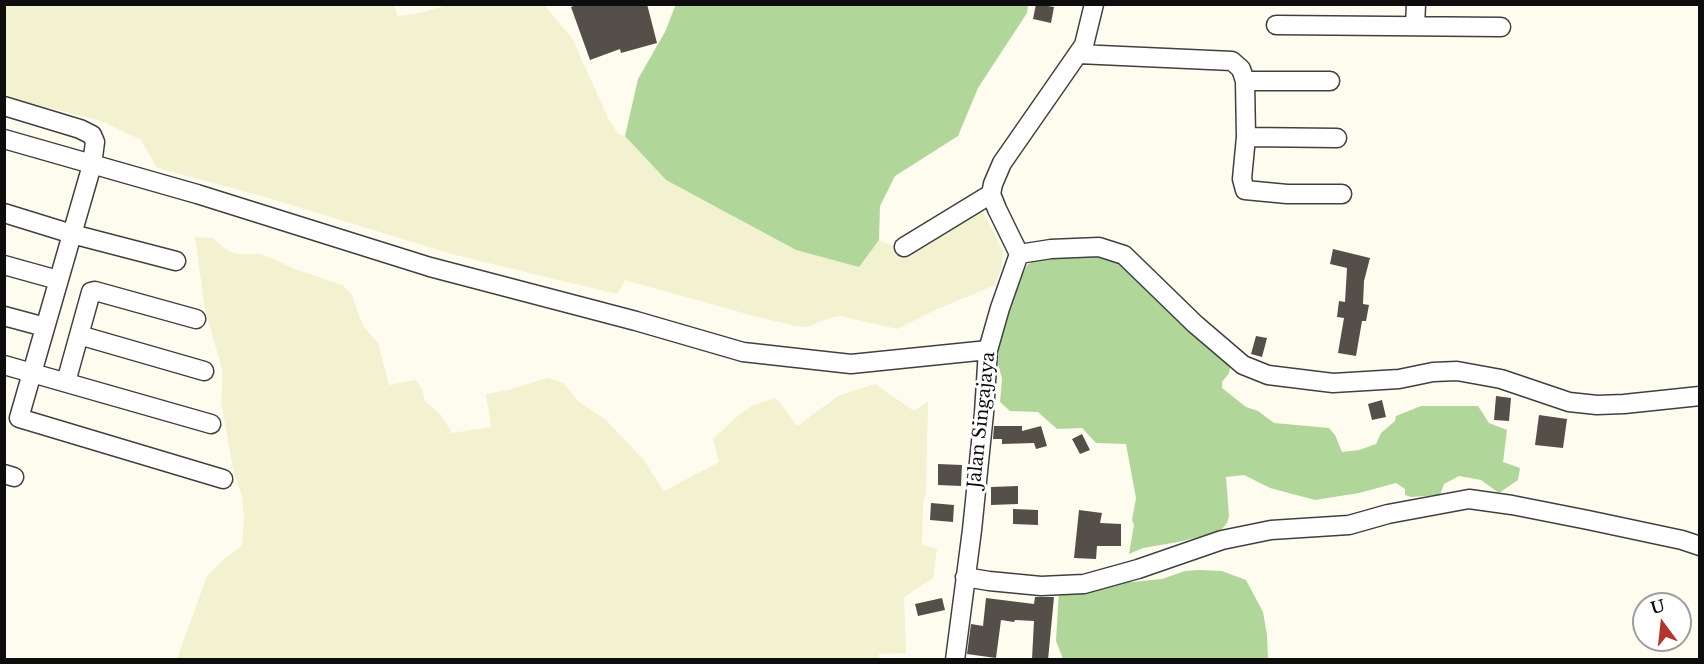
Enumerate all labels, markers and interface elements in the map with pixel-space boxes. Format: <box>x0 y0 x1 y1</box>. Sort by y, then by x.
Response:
street label: Jalan Singajaya <box>964 351 1000 489</box>
north arrow <box>1632 592 1692 652</box>
text: U <box>1648 595 1667 618</box>

